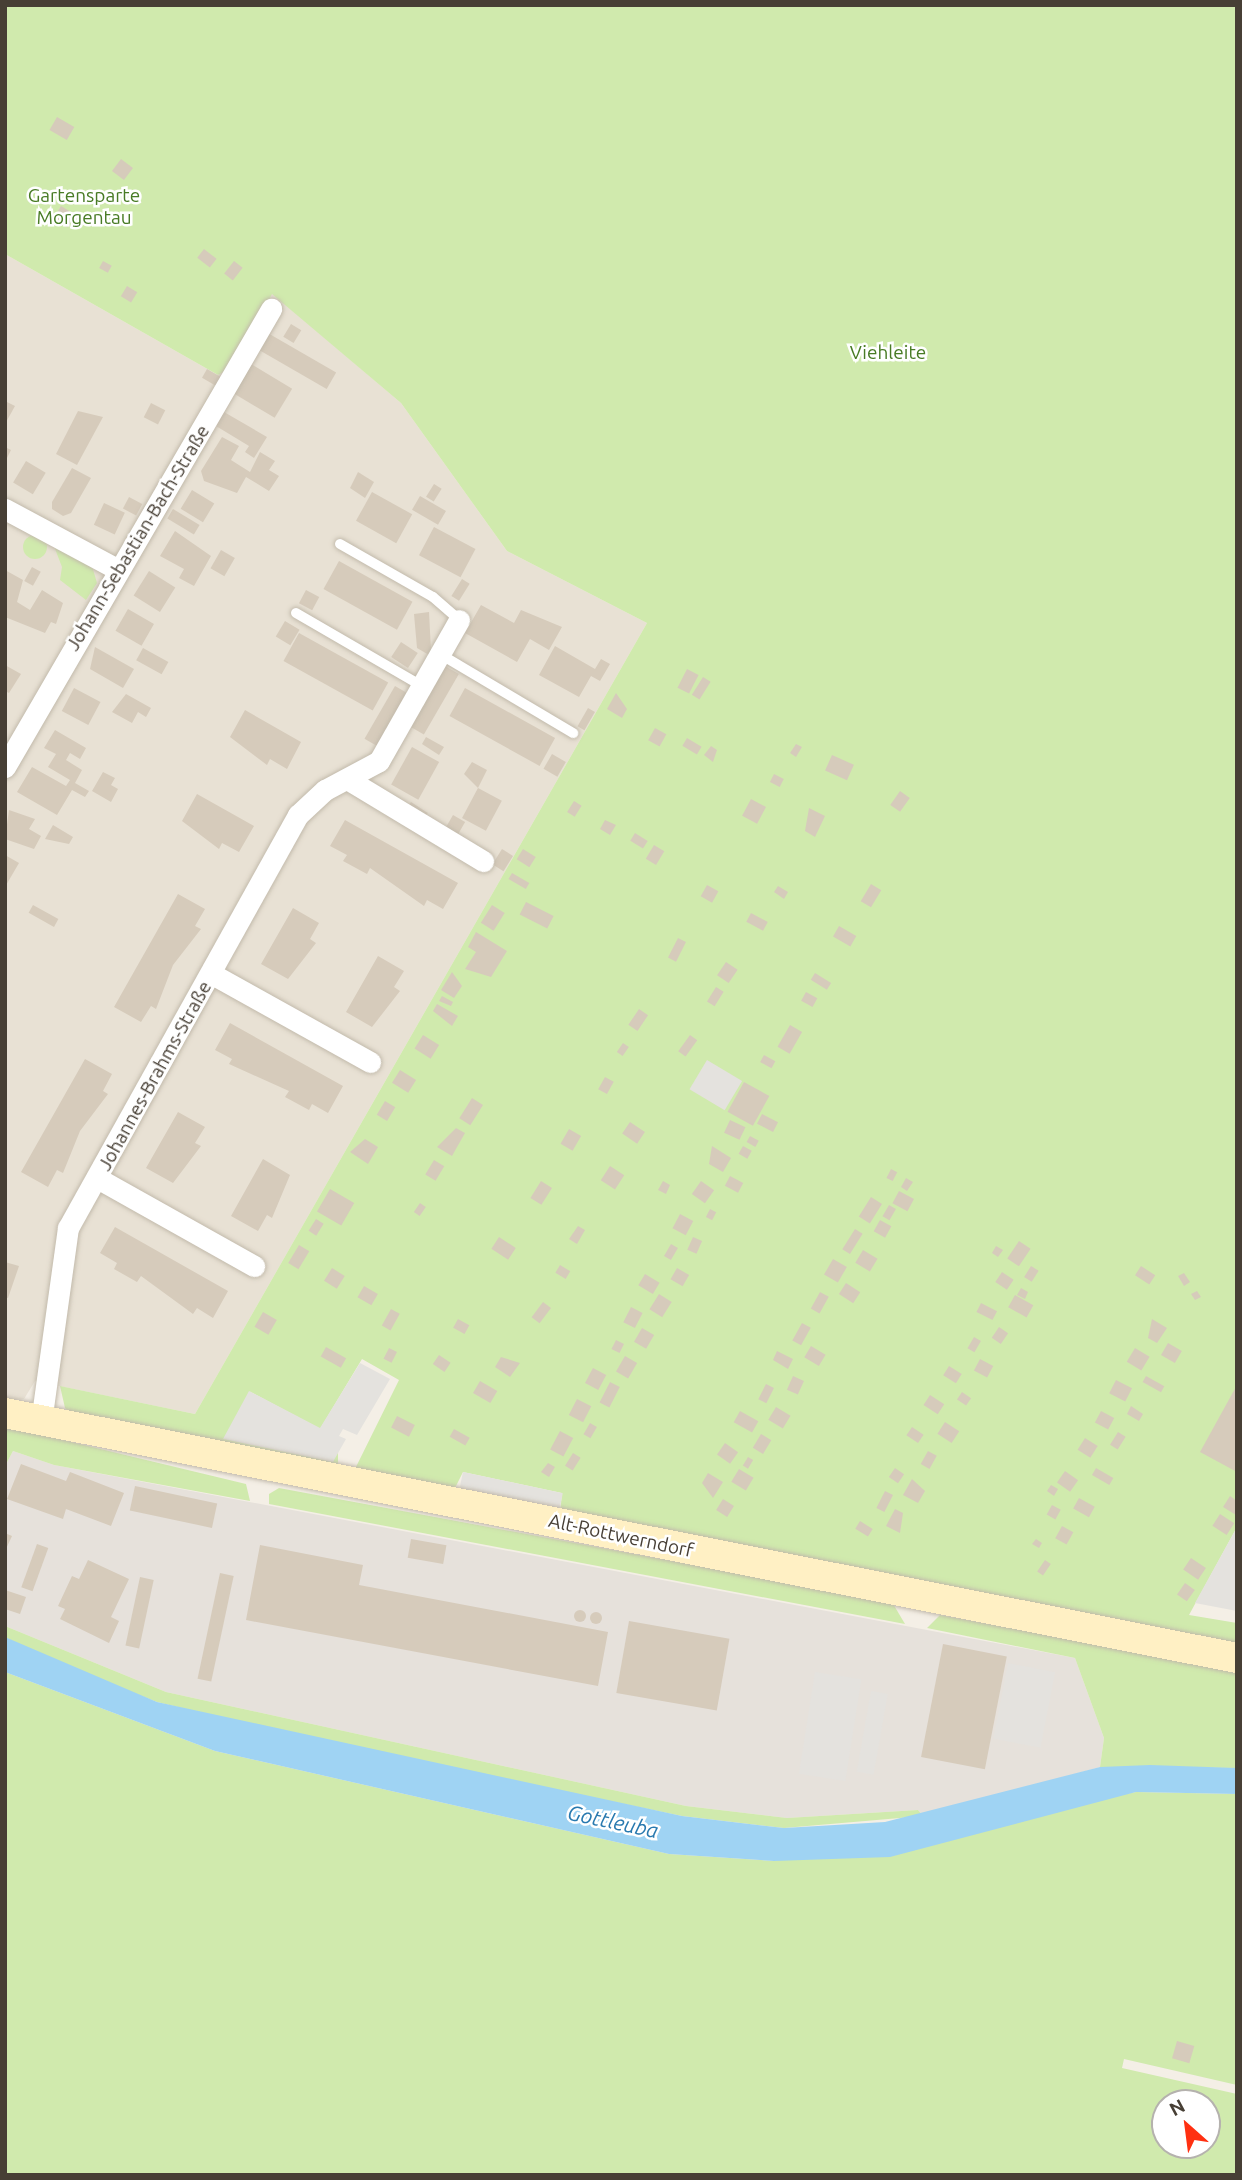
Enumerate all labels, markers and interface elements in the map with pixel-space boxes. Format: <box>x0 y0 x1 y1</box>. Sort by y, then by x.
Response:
park label: Gartensparte Morgentau <box>28 185 140 229</box>
park label: Viehleite <box>850 342 926 364</box>
street label: Johann-Sebastian-Bach-Straße <box>61 421 215 655</box>
street label: Johannes-Brahms-Straße <box>93 977 217 1175</box>
street label: Alt-Rottwerndorf <box>546 1510 696 1562</box>
water label: Gottleuba <box>565 1799 661 1843</box>
north arrow <box>1151 2089 1221 2159</box>
text: N <box>1166 2094 1189 2120</box>

